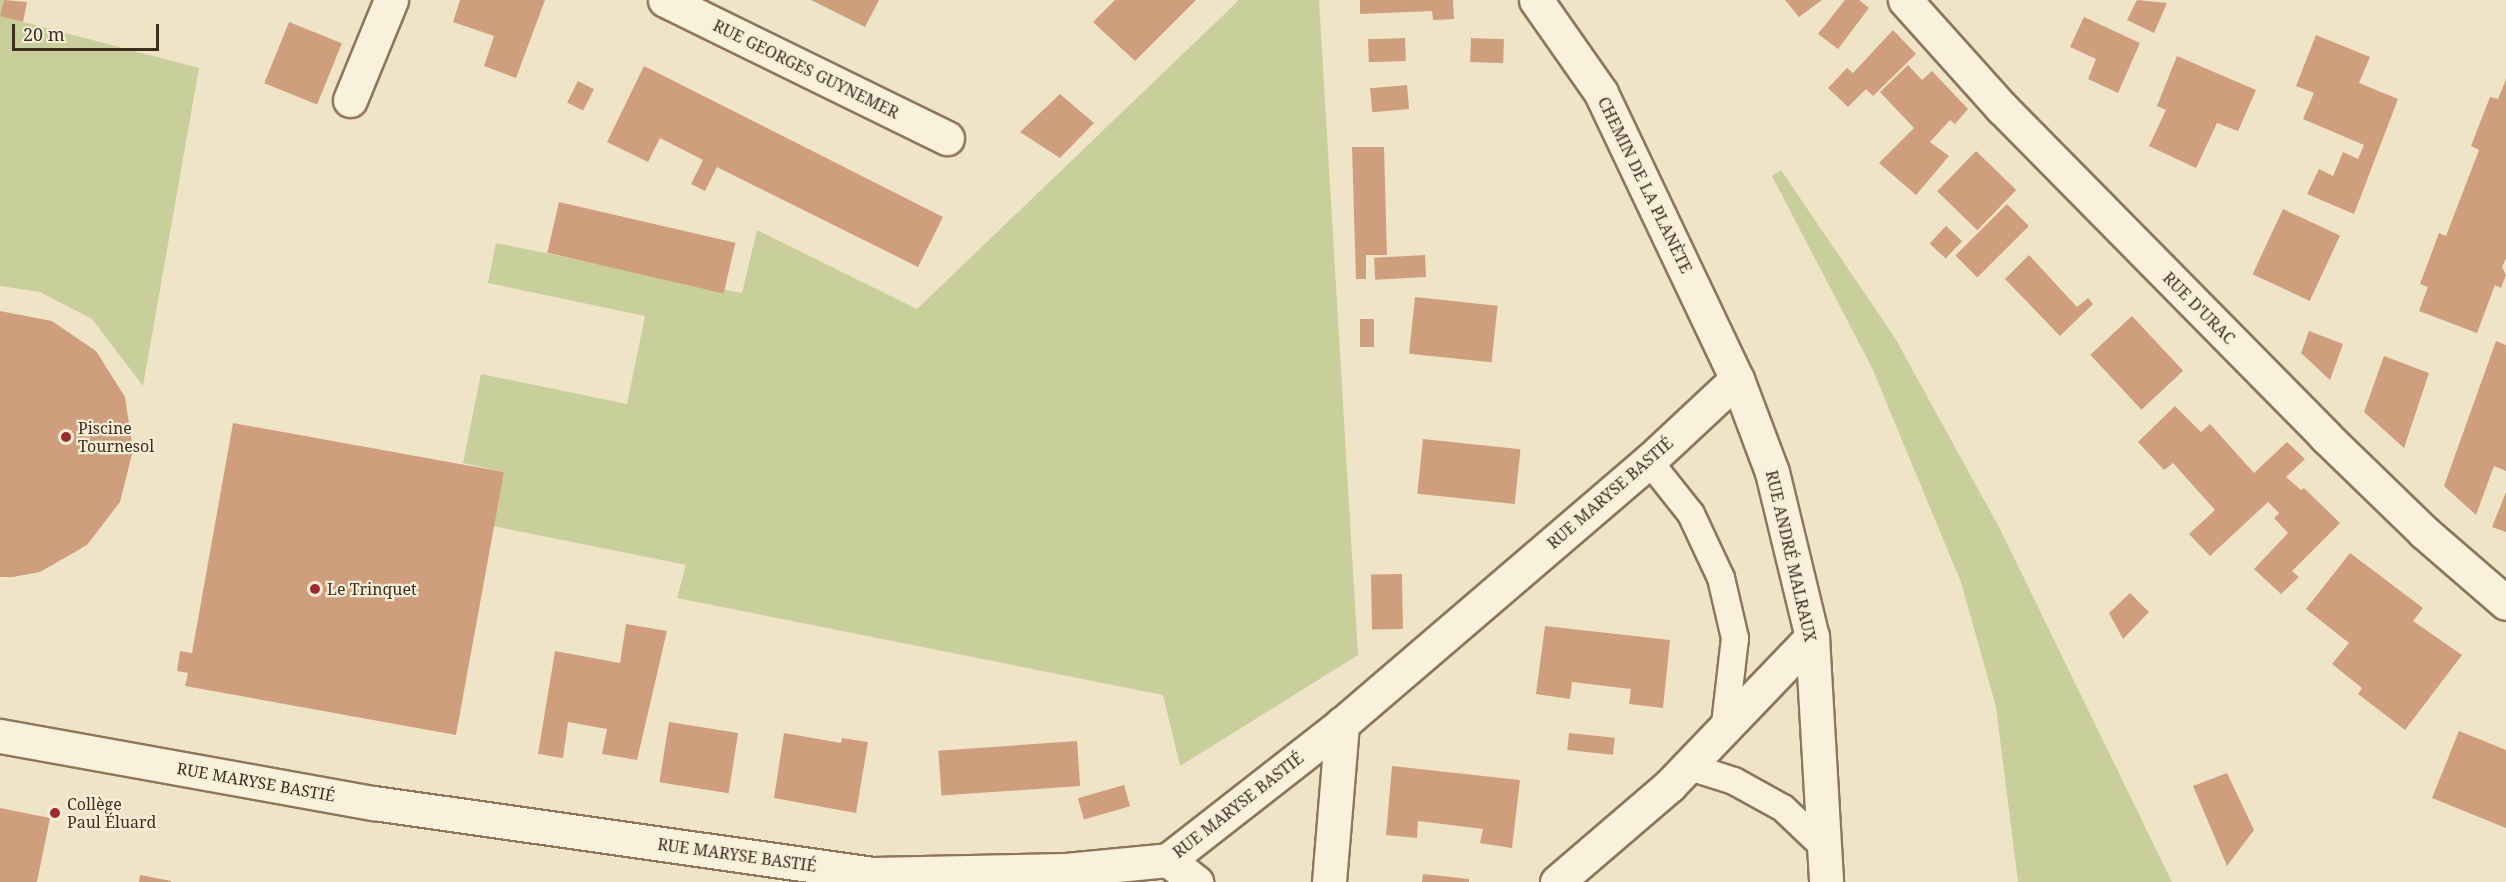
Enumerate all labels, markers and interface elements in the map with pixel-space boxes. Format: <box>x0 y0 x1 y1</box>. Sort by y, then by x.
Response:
scale bar <box>15 12 162 50</box>
street label: RUE GEORGES GUYNEMER <box>710 16 902 122</box>
text: 20 m <box>23 22 65 46</box>
street label: CHEMIN DE LA PLANÈTE <box>1594 94 1696 276</box>
street label: RUE D'URAC <box>2159 268 2239 348</box>
place label: Piscine Tournesol <box>78 418 154 456</box>
marker: Piscine Tournesol <box>59 430 73 444</box>
street label: RUE MARYSE BASTIÉ <box>1543 433 1677 553</box>
street label: RUE ANDRÉ MALRAUX <box>1762 468 1820 644</box>
place label: Le Trinquet <box>327 579 417 599</box>
marker: Le Trinquet <box>308 582 322 596</box>
street label: RUE MARYSE BASTIÉ <box>1169 748 1307 862</box>
street label: RUE MARYSE BASTIÉ <box>175 759 337 805</box>
place label: Collège Paul Éluard <box>67 794 156 832</box>
marker: Collège Paul Éluard <box>48 806 62 820</box>
street label: RUE MARYSE BASTIÉ <box>656 834 818 876</box>

